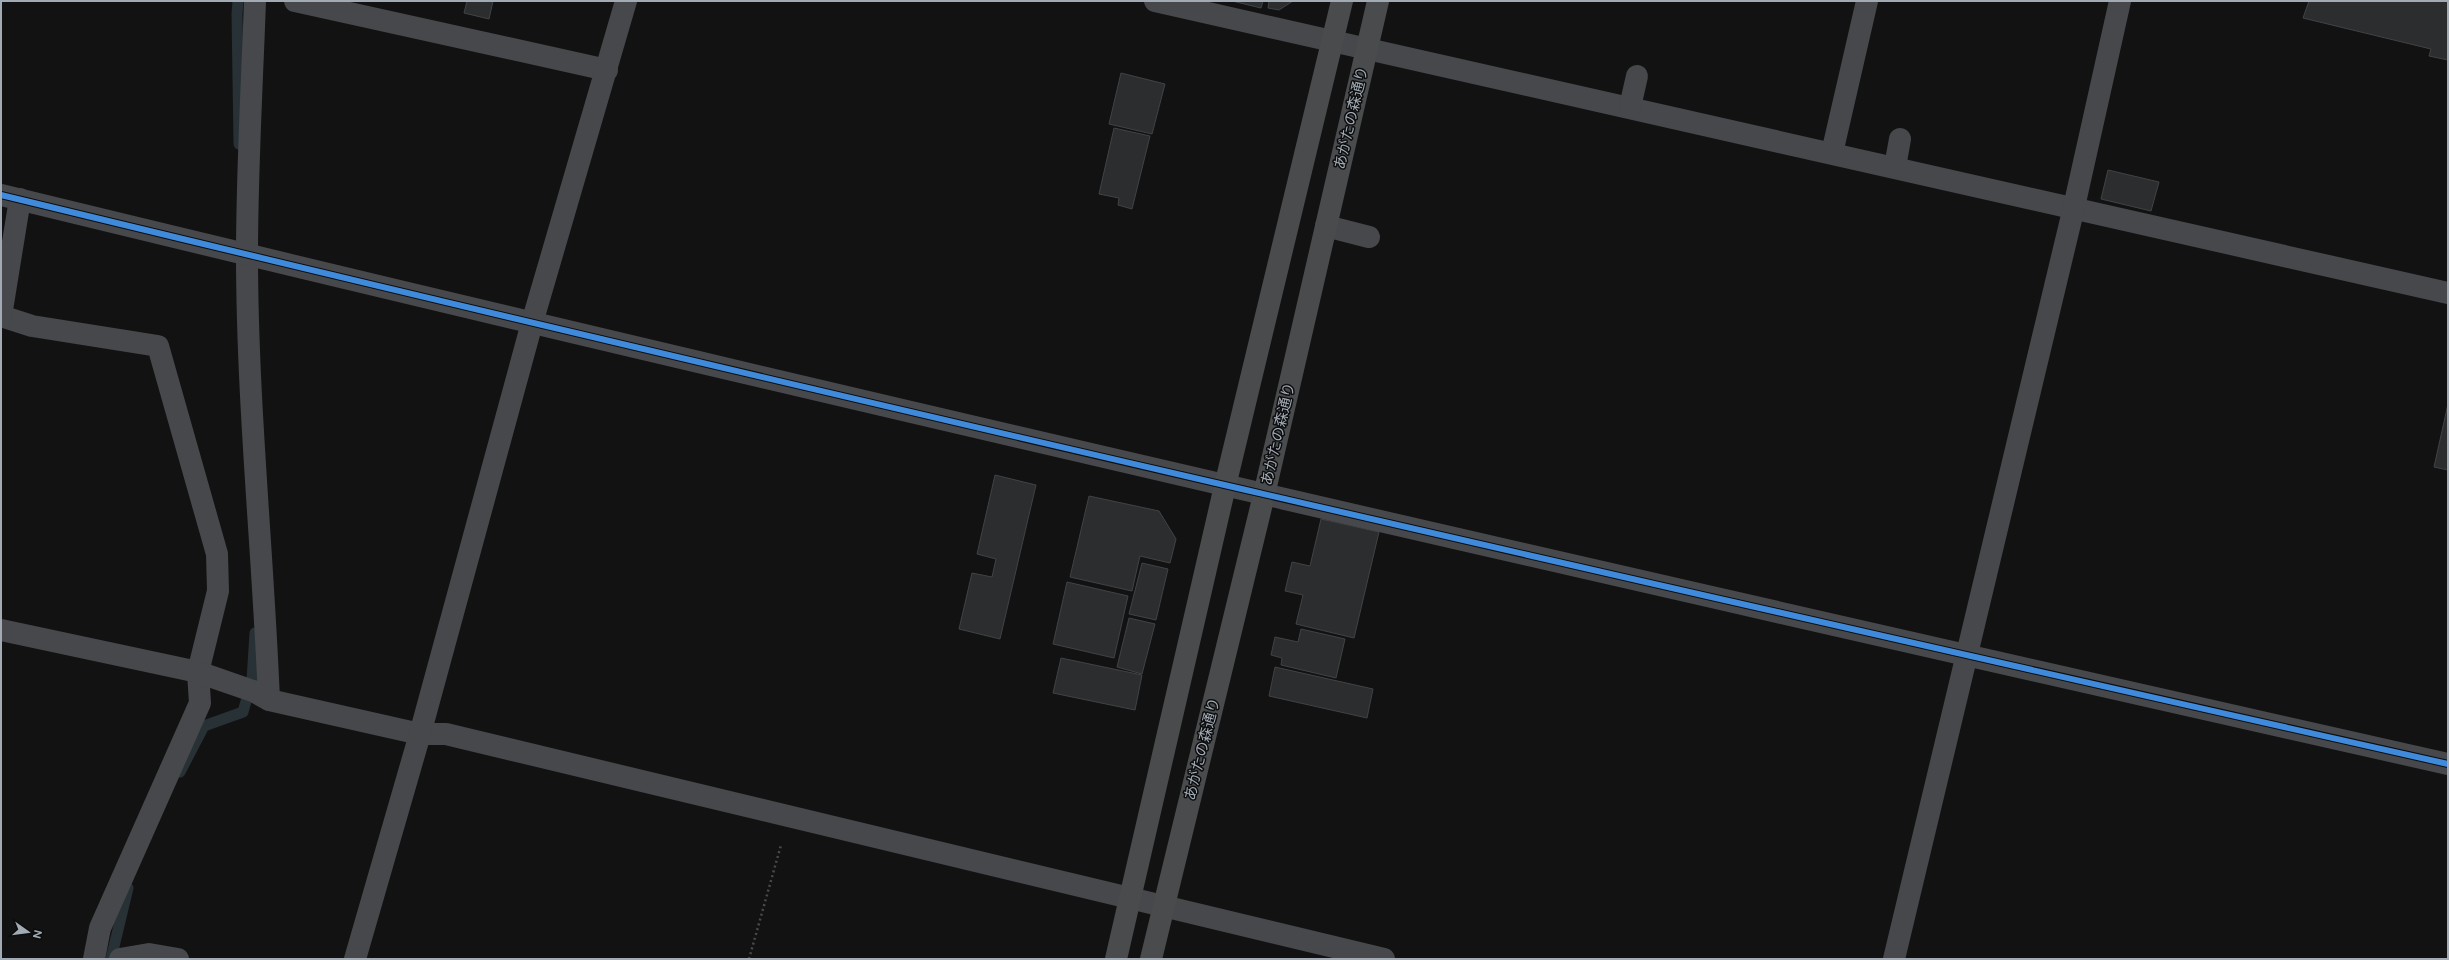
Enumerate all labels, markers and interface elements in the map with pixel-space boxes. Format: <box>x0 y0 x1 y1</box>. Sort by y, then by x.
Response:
street label: あがたの森通り <box>1330 65 1372 171</box>
street label: あがたの森通り <box>1257 381 1299 487</box>
street label: あがたの森通り <box>1181 696 1223 802</box>
north arrow <box>8 912 48 952</box>
text: N <box>30 929 45 940</box>

